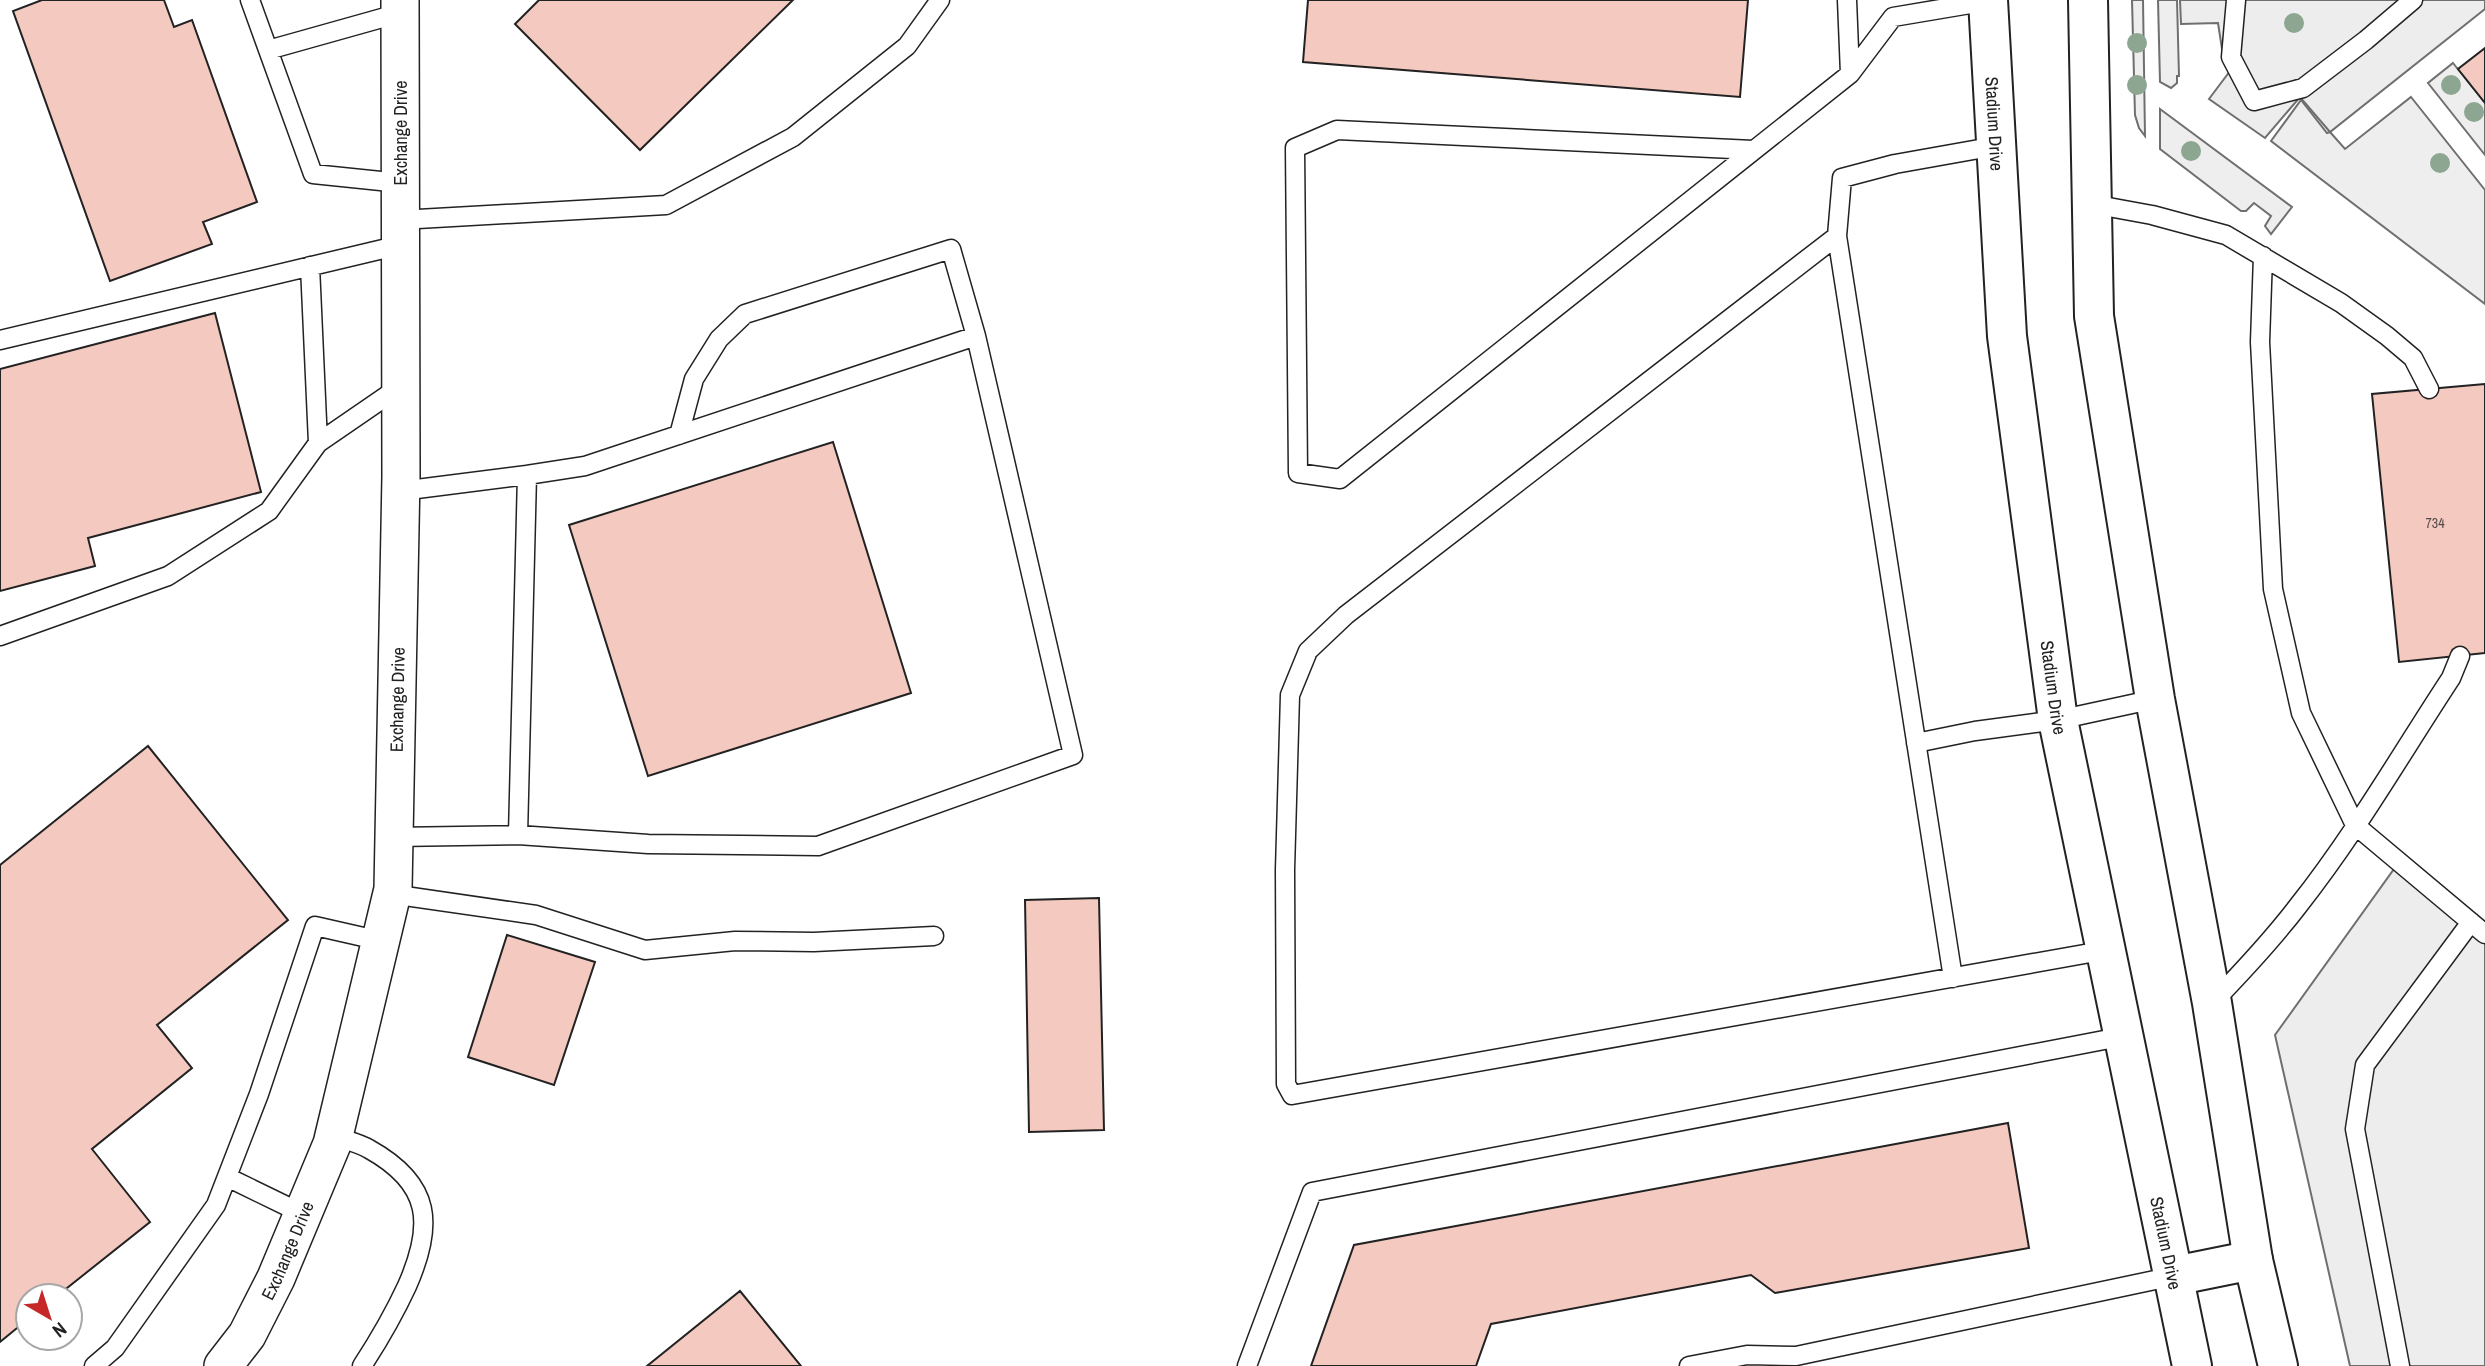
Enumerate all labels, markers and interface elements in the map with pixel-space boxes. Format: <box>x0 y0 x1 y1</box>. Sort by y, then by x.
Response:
street label: Stadium Drive <box>1980 76 2010 172</box>
street label: Exchange Drive <box>388 80 413 186</box>
house number: 734 <box>2425 514 2445 532</box>
street label: Stadium Drive <box>2035 639 2073 737</box>
street label: Exchange Drive <box>383 647 410 752</box>
street label: Stadium Drive <box>2145 1194 2188 1292</box>
street label: Exchange Drive <box>255 1197 319 1304</box>
north arrow <box>14 1282 84 1352</box>
text: N <box>47 1317 72 1344</box>

